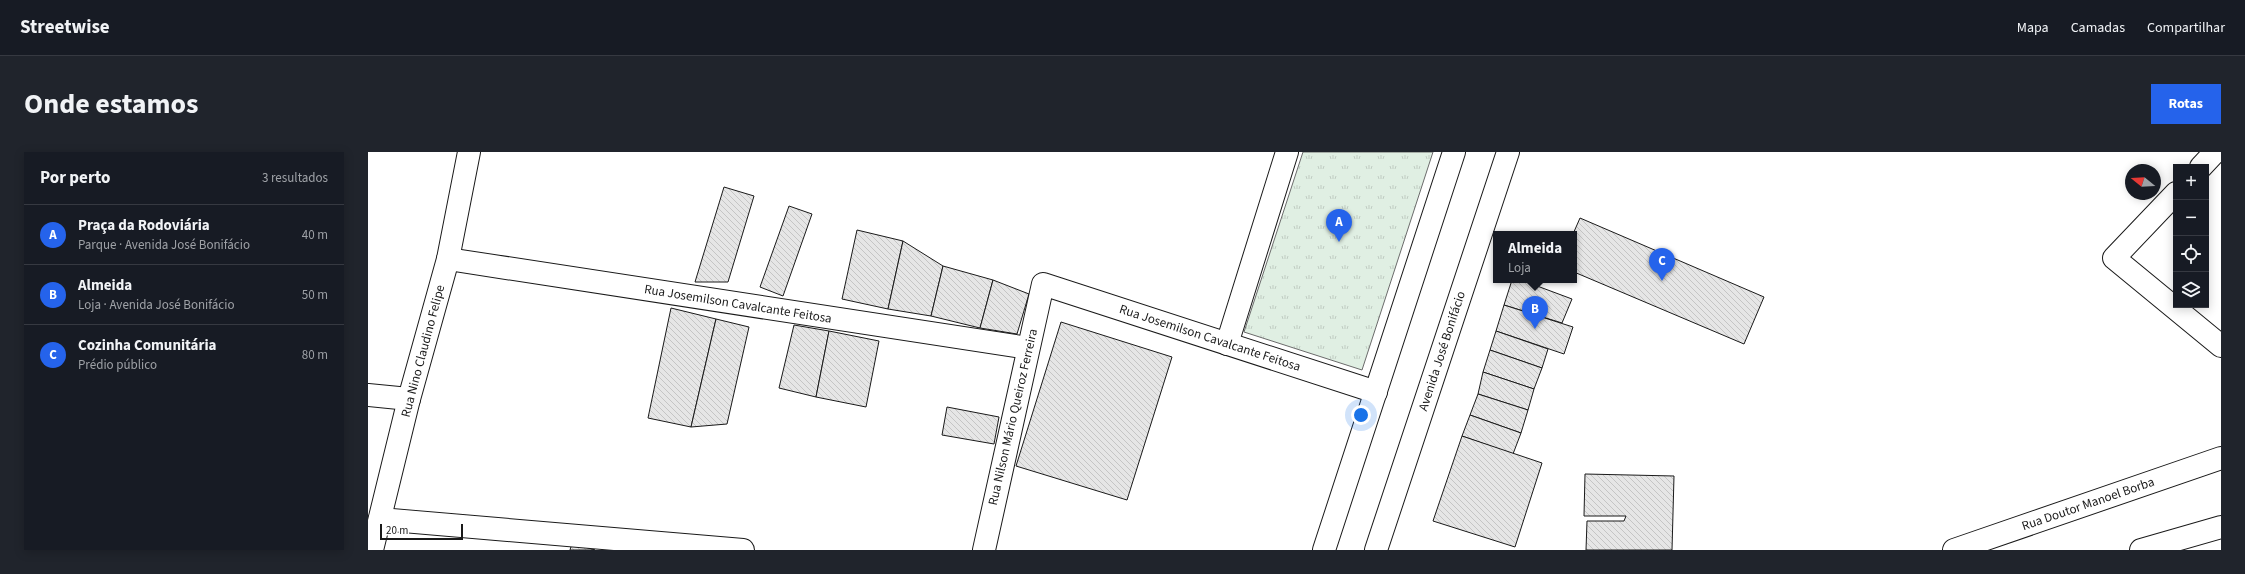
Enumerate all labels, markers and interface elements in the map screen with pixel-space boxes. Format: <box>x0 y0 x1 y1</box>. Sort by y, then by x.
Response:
text: Streetwise <box>20 14 110 41</box>
text: Mapa <box>2017 18 2049 38</box>
text: Camadas <box>2071 18 2125 38</box>
text: Compartilhar <box>2147 18 2225 38</box>
text: Onde estamos <box>24 84 198 124</box>
button: Rotas <box>2151 84 2221 124</box>
north arrow <box>2125 164 2161 200</box>
map controls <box>2173 164 2209 308</box>
button: + <box>2173 164 2209 200</box>
text: Por perto <box>40 166 110 190</box>
text: 3 resultados <box>262 169 328 187</box>
button: − <box>2173 200 2209 236</box>
pin: A <box>1326 209 1352 242</box>
text: Praça da Rodoviária <box>78 215 210 236</box>
text: A <box>49 226 57 244</box>
text: 40 m <box>302 226 328 244</box>
popup <box>1493 231 1577 283</box>
text: Parque · Avenida José Bonifácio <box>78 236 250 254</box>
button: locate <box>2173 236 2209 272</box>
text: Almeida <box>1508 238 1562 259</box>
pin: C <box>1649 248 1675 281</box>
text: Loja <box>1508 259 1531 277</box>
button: layers <box>2173 272 2209 308</box>
text: Almeida <box>78 275 132 296</box>
street label: Rua Josemilson Cavalcante Feitosa <box>643 280 833 328</box>
street label: Rua Nino Claudino Felipe <box>397 283 449 419</box>
text: B <box>49 286 57 304</box>
text: 50 m <box>302 286 328 304</box>
street label: Avenida José Bonifácio <box>1414 289 1470 413</box>
text: Loja · Avenida José Bonifácio <box>78 296 235 314</box>
pin: B <box>1522 296 1548 329</box>
street label: Rua Josemilson Cavalcante Feitosa <box>1117 300 1303 376</box>
street label: Rua Nilson Mário Queiroz Ferreira <box>984 327 1042 507</box>
text: Cozinha Comunitária <box>78 335 216 356</box>
text: C <box>49 346 57 364</box>
text: 80 m <box>302 346 328 364</box>
text: Prédio público <box>78 356 157 374</box>
your location <box>1351 405 1371 425</box>
street label: Rua Doutor Manoel Borba <box>2019 473 2157 535</box>
scale bar <box>380 522 463 541</box>
text: 20 m <box>386 523 408 538</box>

